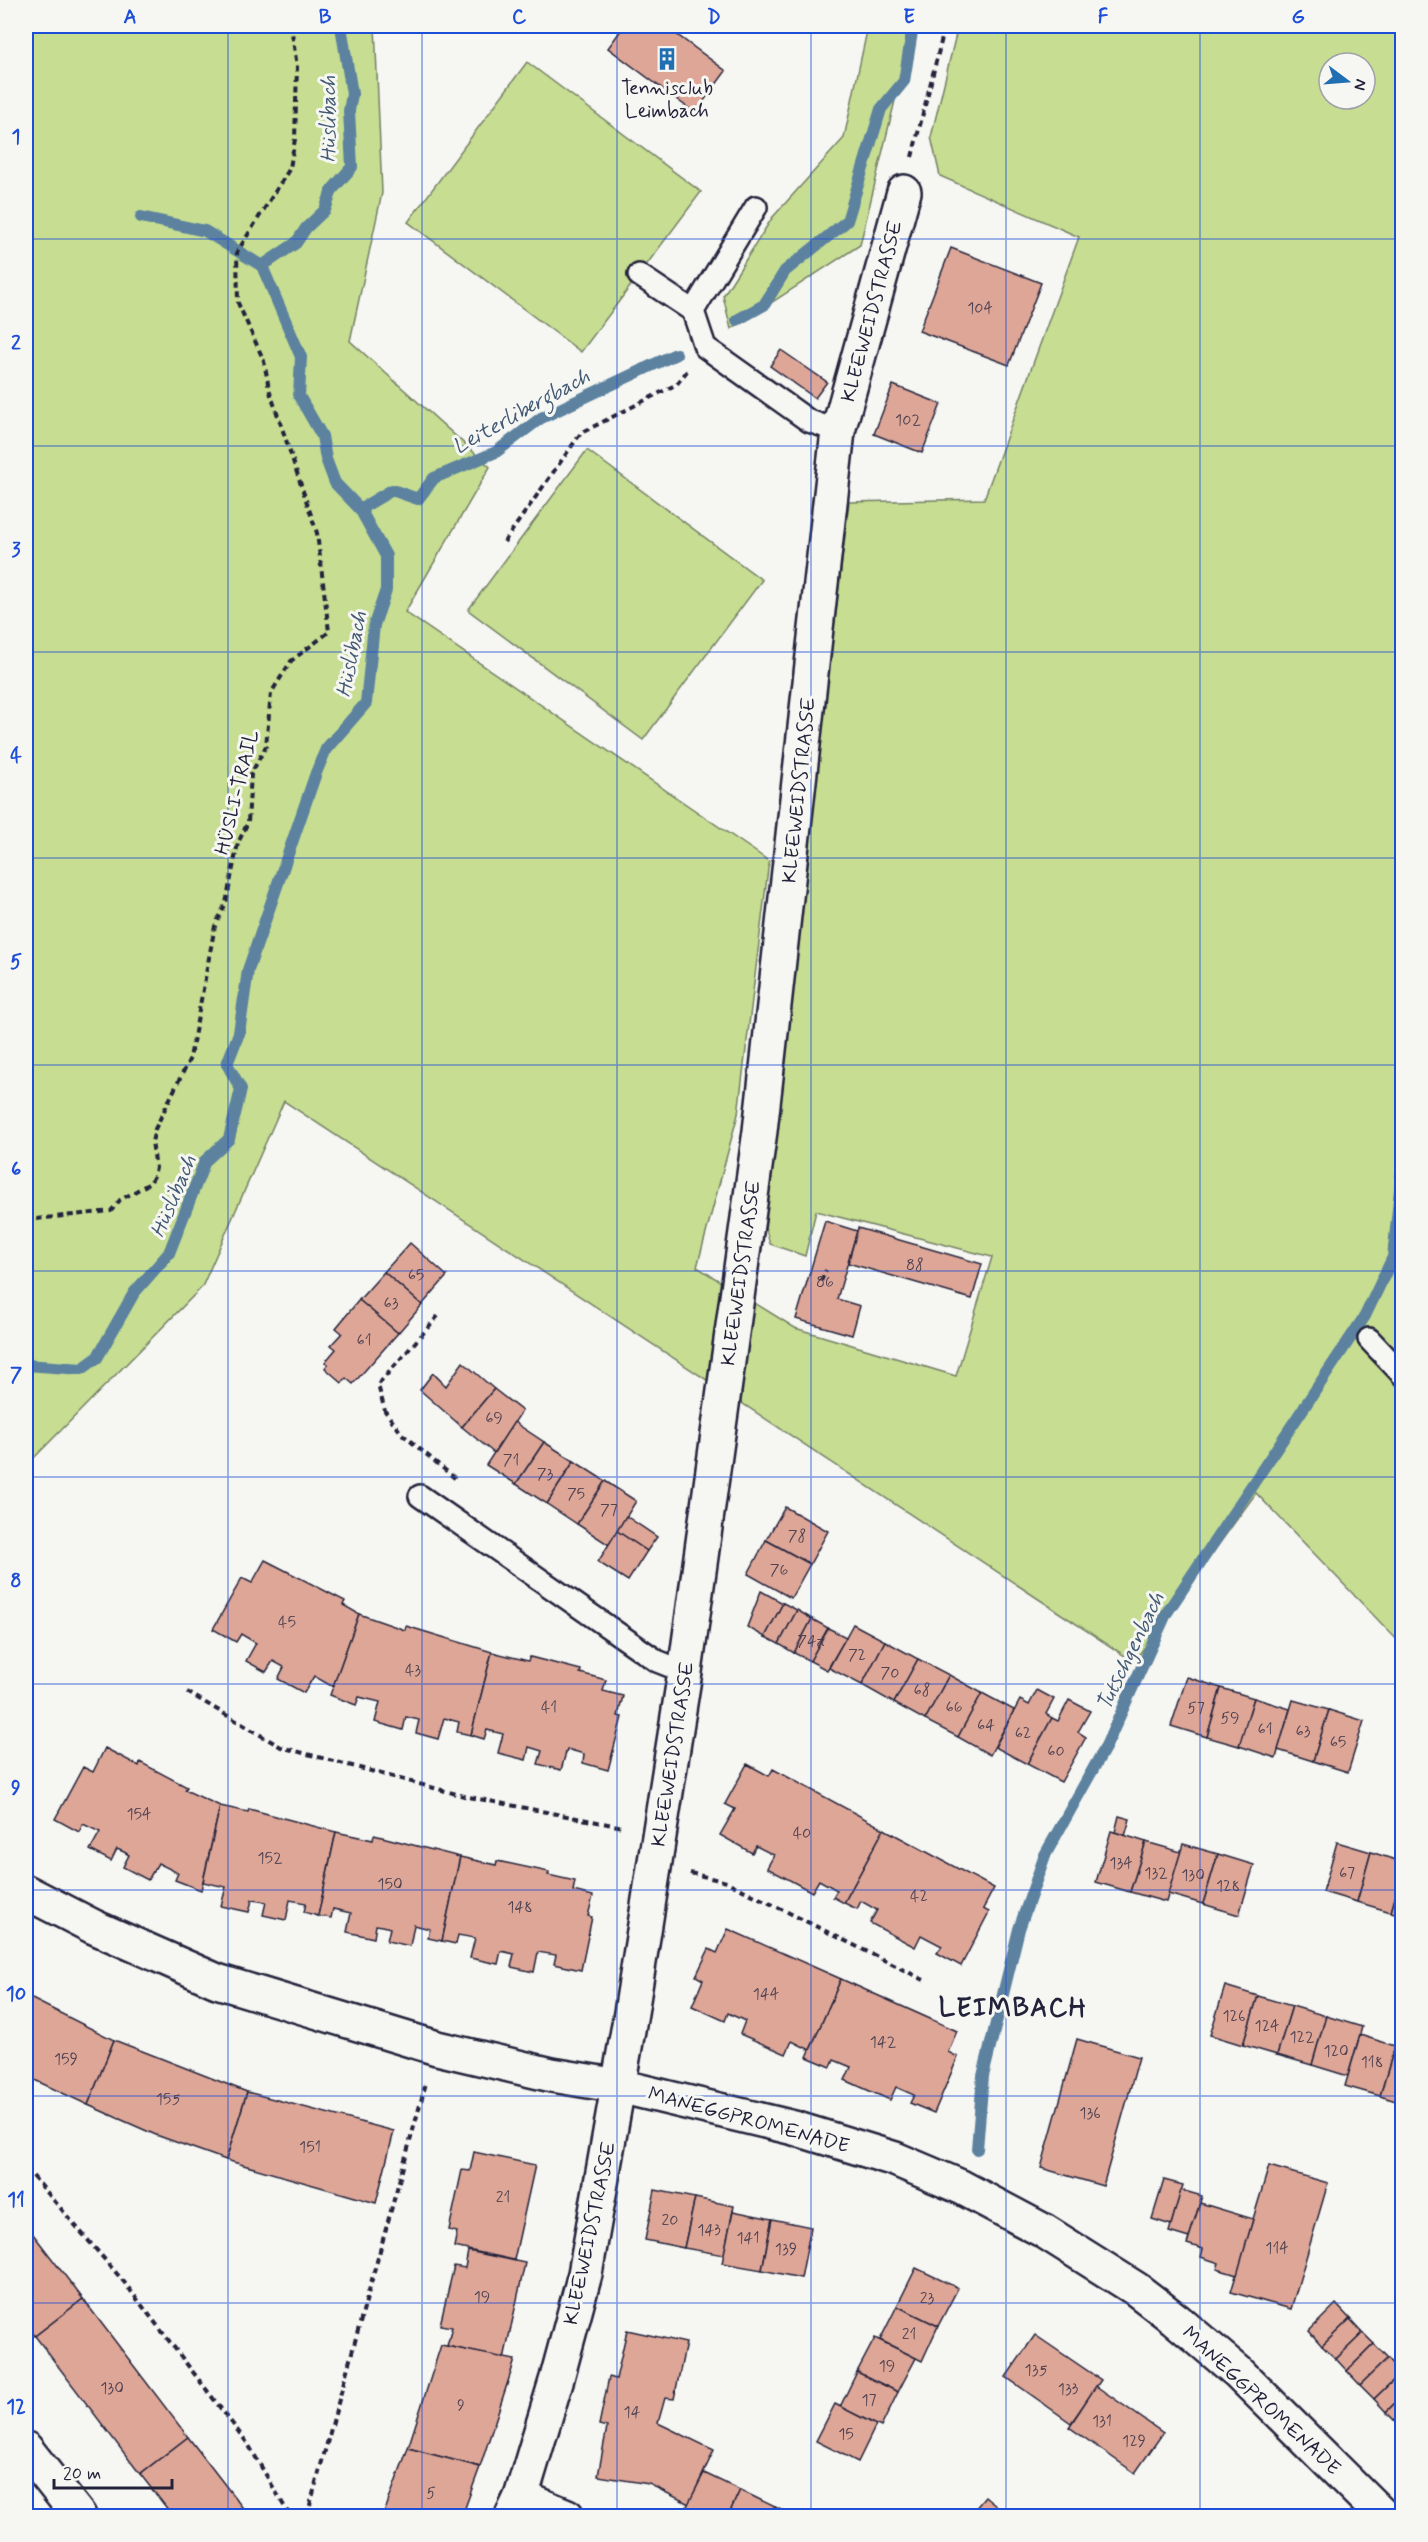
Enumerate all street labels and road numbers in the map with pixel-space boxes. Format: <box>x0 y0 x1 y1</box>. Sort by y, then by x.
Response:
street label: KLEEWEIDSTRASSE <box>835 218 910 405</box>
street label: KLEEWEIDSTRASSE <box>776 696 823 885</box>
street label: HÜSLI-TRAIL <box>209 727 266 858</box>
street label: KLEEWEIDSTRASSE <box>715 1179 768 1368</box>
street label: KLEEWEIDSTRASSE <box>646 1660 701 1849</box>
street label: MANEGGPROMENADE <box>645 2081 852 2160</box>
street label: KLEEWEIDSTRASSE <box>558 2139 623 2328</box>
street label: MANEGGPROMENADE <box>1176 2320 1346 2482</box>

